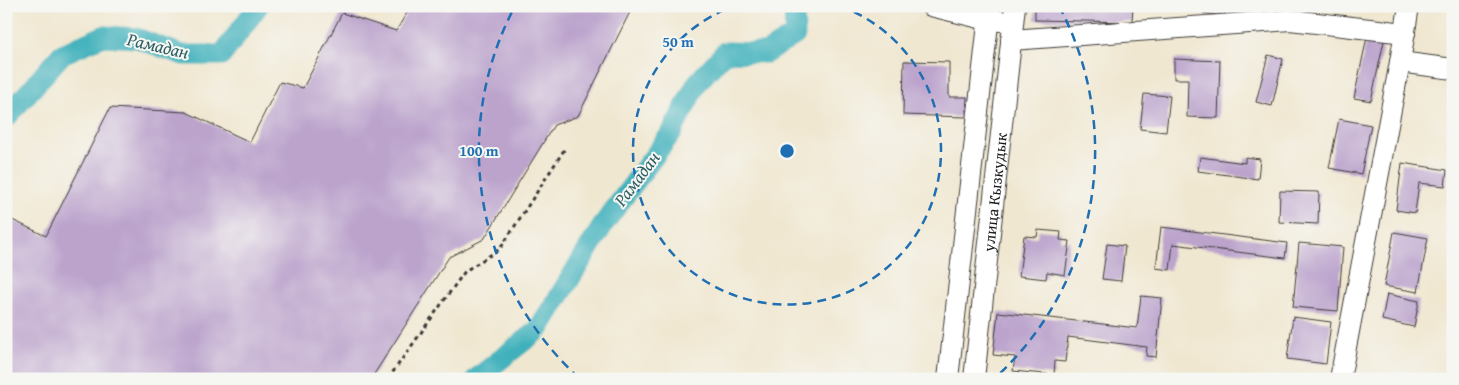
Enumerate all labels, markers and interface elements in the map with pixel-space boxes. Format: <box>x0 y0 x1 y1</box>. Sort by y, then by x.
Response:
water label: Рамадан <box>124 25 192 66</box>
text: 50 m <box>662 31 694 52</box>
street label: улица Кызкудык <box>976 131 1013 254</box>
text: 100 m <box>459 140 499 161</box>
centre of rings <box>778 142 796 160</box>
water label: Рамадан <box>606 146 666 213</box>

